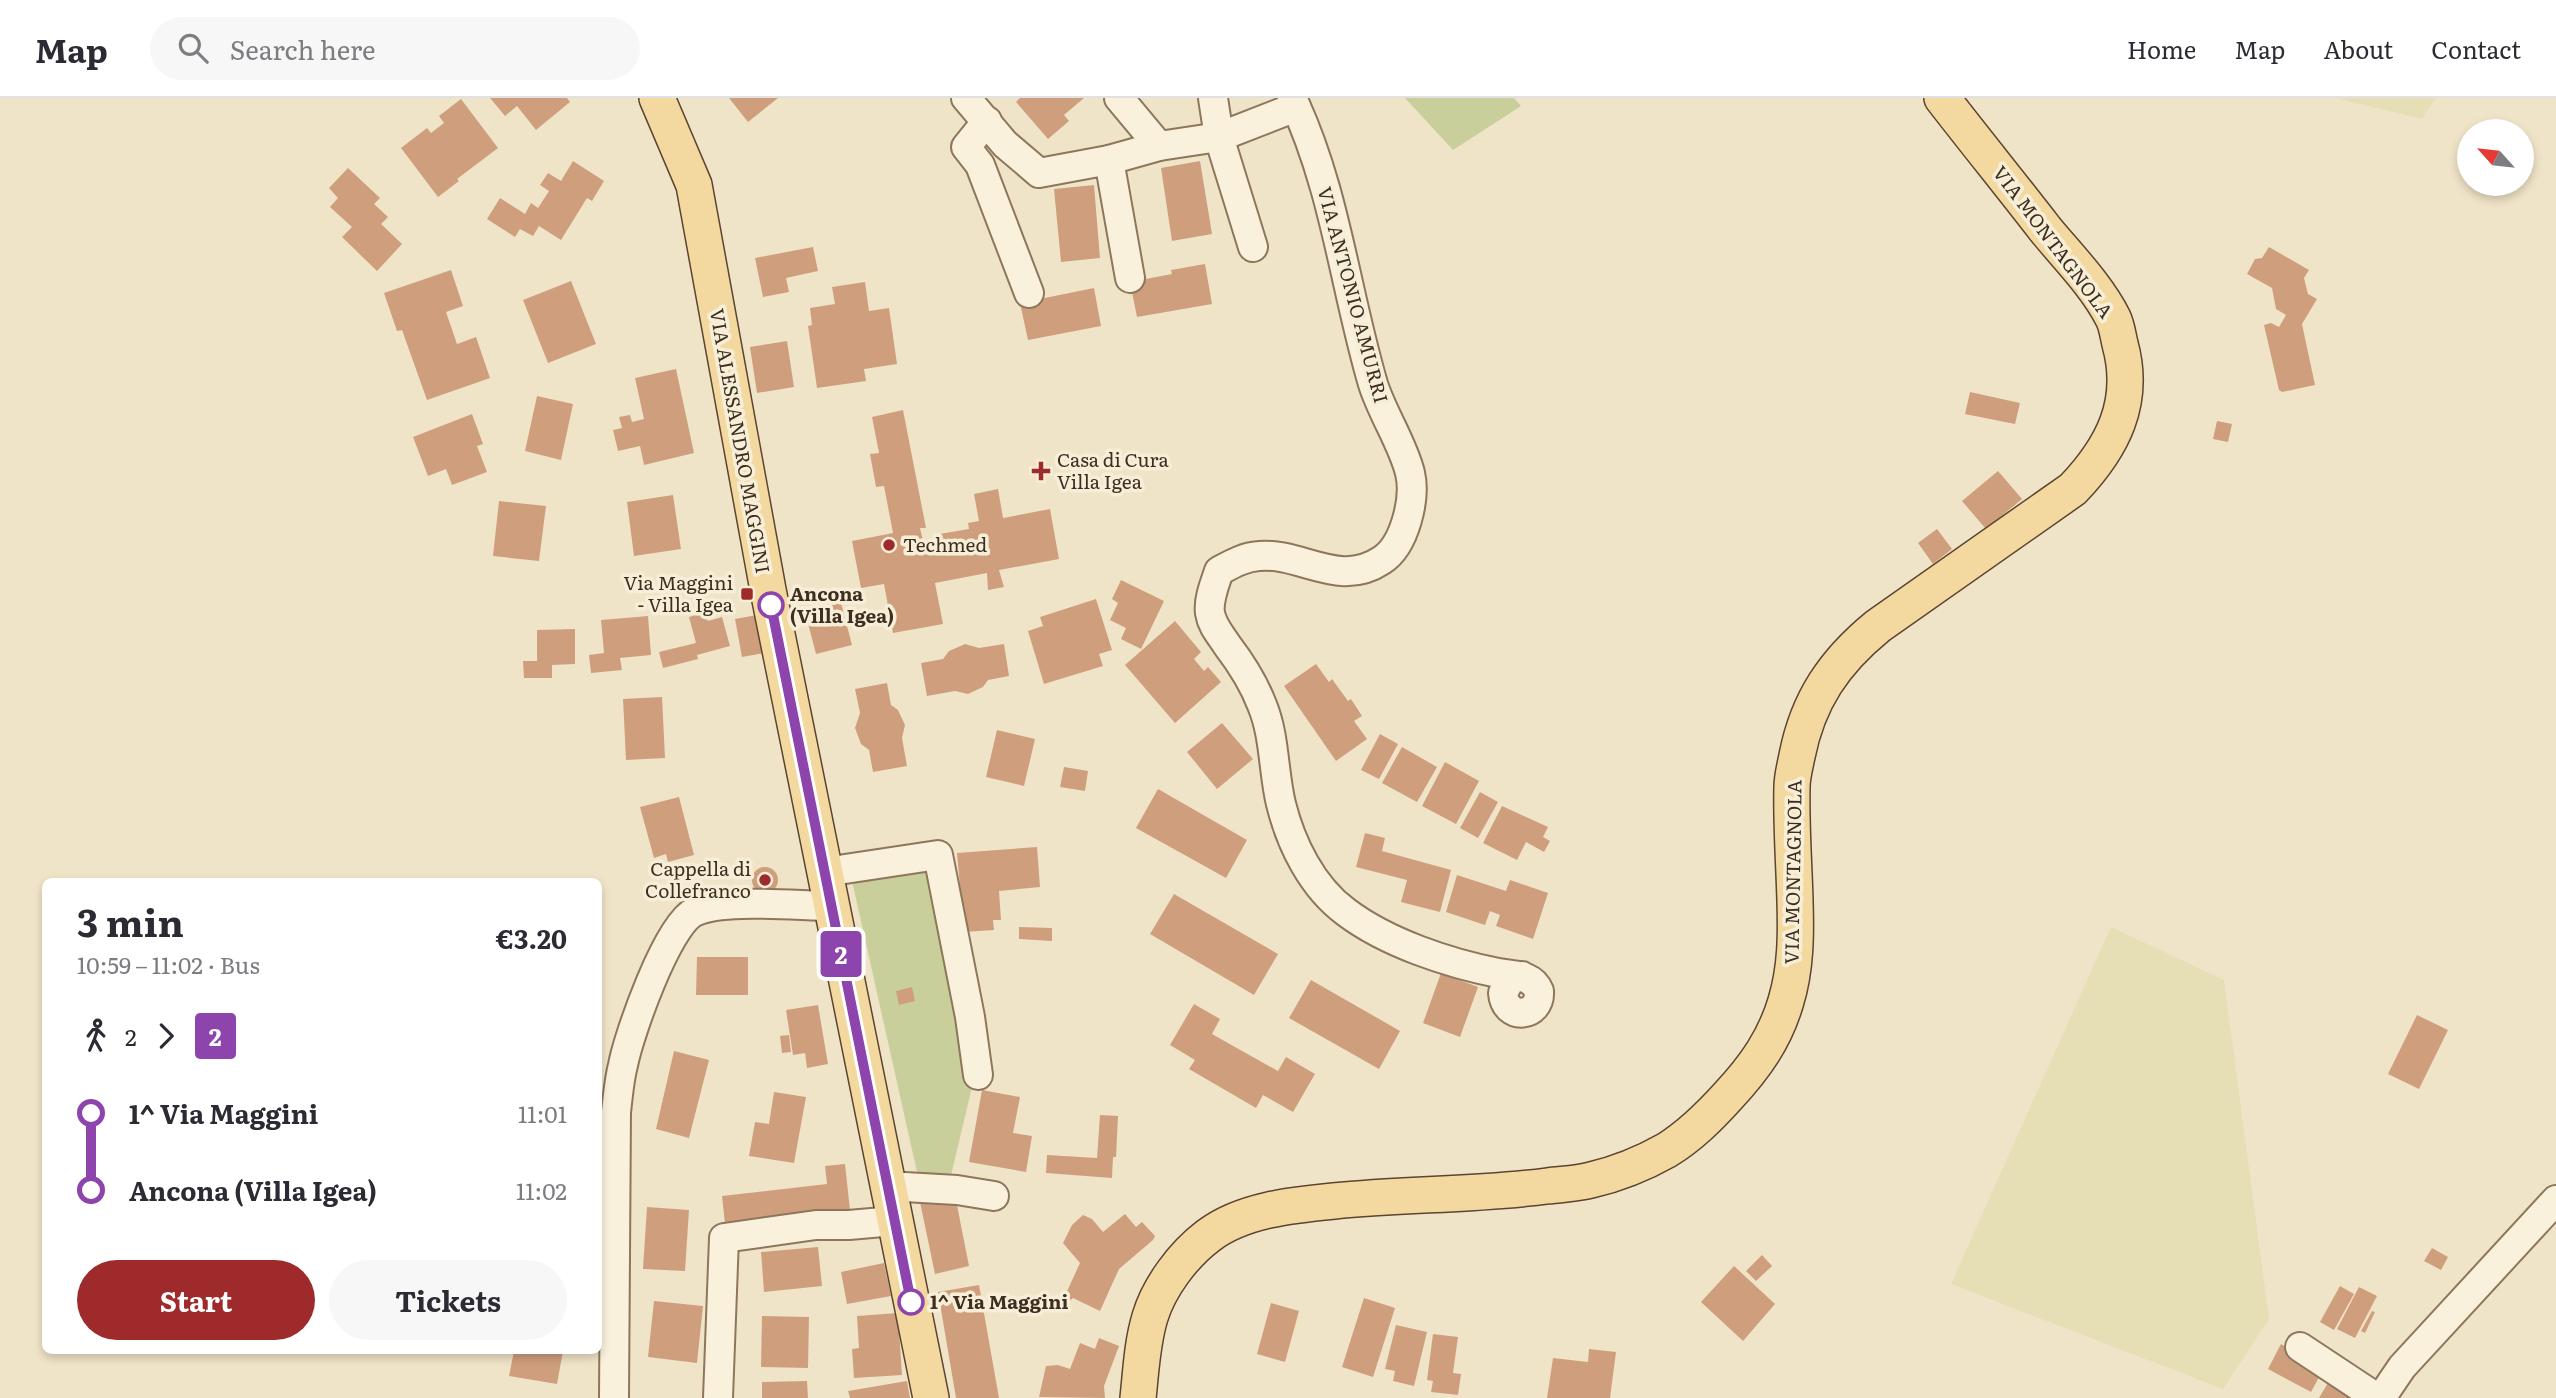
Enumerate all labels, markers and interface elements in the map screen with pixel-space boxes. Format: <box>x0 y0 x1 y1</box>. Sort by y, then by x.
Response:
search box <box>150 17 640 80</box>
text: Map <box>35 24 108 73</box>
icon: search <box>174 29 212 67</box>
text: Search here <box>230 29 376 68</box>
text: Home <box>2127 31 2196 66</box>
text: Map <box>2234 31 2285 66</box>
text: About <box>2323 31 2393 66</box>
text: Contact <box>2431 31 2521 66</box>
north arrow <box>2457 119 2534 196</box>
map controls <box>2457 119 2534 196</box>
street label: VIA MONTAGNOLA <box>1987 159 2121 324</box>
street label: VIA ANTONIO AMURRI <box>1312 183 1396 406</box>
street label: VIA ALESSANDRO MAGGINI <box>704 306 778 575</box>
place label: Casa di Cura Villa Igea <box>1057 445 1170 495</box>
marker: Casa di Cura Villa Igea <box>1031 461 1051 481</box>
place label: Techmed <box>903 530 987 558</box>
marker: Techmed <box>881 537 897 553</box>
place label: Via Maggini - Villa Igea <box>624 568 734 618</box>
place label: Ancona (Villa Igea) <box>790 579 894 629</box>
marker: Via Maggini - Villa Igea <box>739 586 755 602</box>
marker: Ancona (Villa Igea) <box>758 592 784 618</box>
street label: VIA MONTAGNOLA <box>1776 779 1808 965</box>
place label: Cappella di Collefranco <box>645 854 751 904</box>
marker: Cappella di Collefranco <box>757 872 773 888</box>
text: 3 min <box>77 892 184 949</box>
text: €3.20 <box>496 918 567 957</box>
line badge: 2 <box>818 931 864 977</box>
text: 2 <box>835 936 847 971</box>
text: 10:59 – 11:02 · Bus <box>77 947 260 981</box>
icon: walk <box>77 1017 115 1055</box>
icon: forward <box>147 1017 185 1055</box>
text: 2 <box>209 1018 222 1053</box>
text: 2 <box>125 1019 137 1053</box>
text: 1^ Via Maggini <box>129 1093 318 1132</box>
text: 11:01 <box>518 1096 567 1130</box>
text: Ancona (Villa Igea) <box>129 1170 377 1209</box>
text: 11:02 <box>516 1173 567 1207</box>
button: Start <box>77 1260 315 1340</box>
button: Tickets <box>329 1260 567 1340</box>
place label: 1^ Via Maggini <box>930 1287 1068 1315</box>
marker: 1^ Via Maggini <box>898 1289 924 1315</box>

